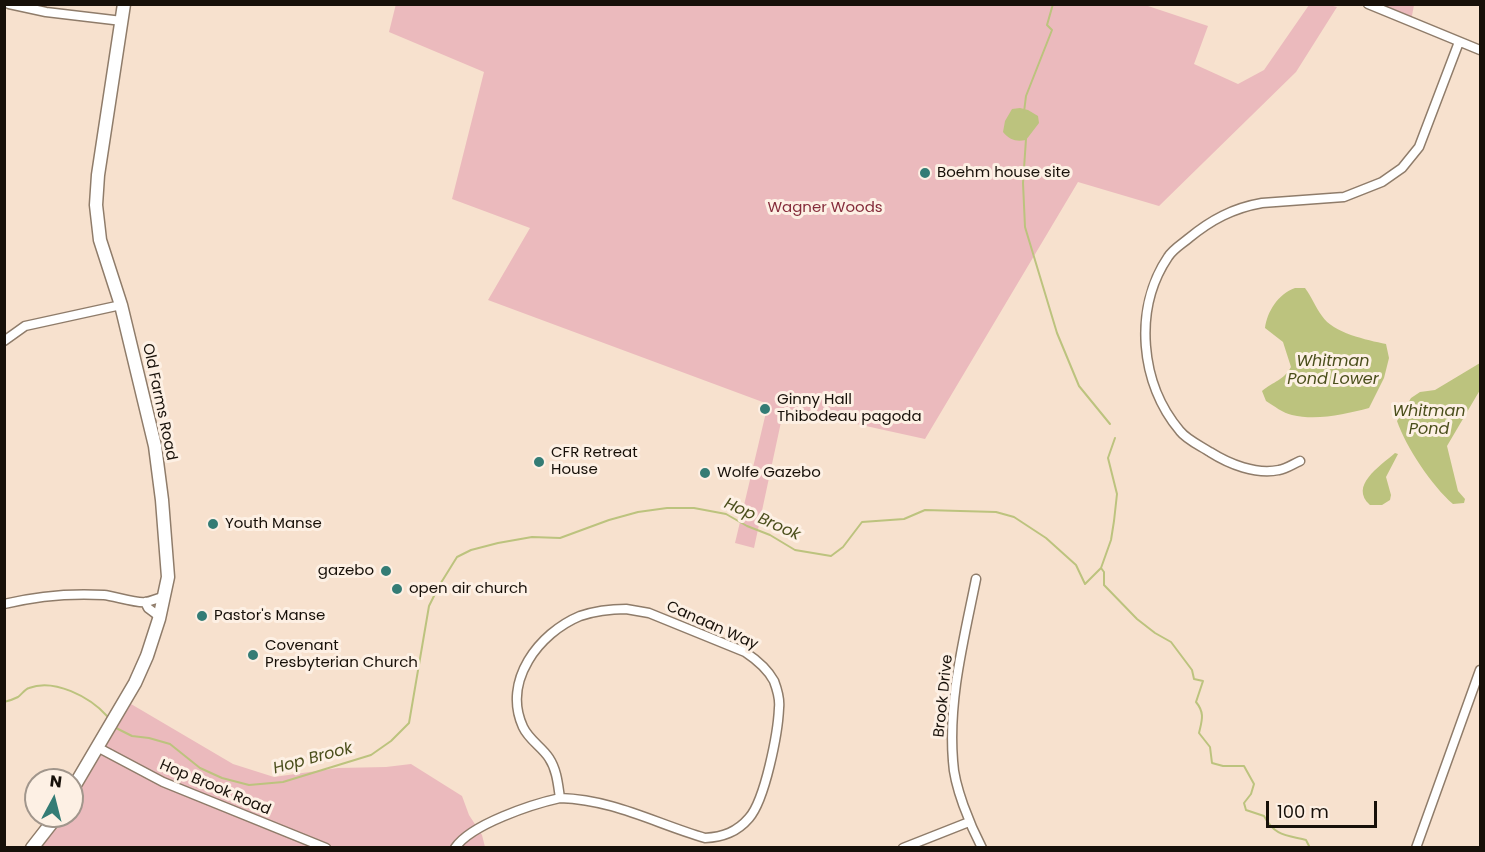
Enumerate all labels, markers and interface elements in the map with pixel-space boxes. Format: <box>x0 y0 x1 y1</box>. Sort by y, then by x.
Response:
place label: Boehm house site <box>937 164 1070 182</box>
marker: Boehm house site <box>918 166 932 180</box>
park label: Wagner Woods <box>767 199 883 217</box>
street label: Old Farms Road <box>138 342 180 462</box>
water label: Whitman Pond Lower <box>1287 352 1379 390</box>
place label: Ginny Hall Thibodeau pagoda <box>777 391 922 426</box>
marker: Ginny Hall Thibodeau pagoda <box>758 402 772 416</box>
water label: Whitman Pond <box>1392 402 1466 440</box>
place label: CFR Retreat House <box>551 444 638 479</box>
marker: CFR Retreat House <box>532 455 546 469</box>
place label: Wolfe Gazebo <box>717 464 821 482</box>
marker: Wolfe Gazebo <box>698 466 712 480</box>
water label: Hop Brook <box>721 495 803 545</box>
place label: Youth Manse <box>225 515 322 533</box>
marker: Youth Manse <box>206 517 220 531</box>
place label: gazebo <box>318 562 374 580</box>
marker: gazebo <box>379 564 393 578</box>
place label: open air church <box>409 580 528 598</box>
marker: open air church <box>390 582 404 596</box>
street label: Canaan Way <box>663 598 761 654</box>
place label: Pastor's Manse <box>214 607 325 625</box>
marker: Pastor's Manse <box>195 609 209 623</box>
place label: Covenant Presbyterian Church <box>265 637 418 672</box>
marker: Covenant Presbyterian Church <box>246 648 260 662</box>
street label: Brook Drive <box>931 654 957 738</box>
water label: Hop Brook <box>271 739 355 779</box>
street label: Hop Brook Road <box>157 756 273 820</box>
north arrow <box>24 768 84 828</box>
text: N <box>49 769 63 794</box>
scale bar <box>1269 789 1380 827</box>
text: 100 m <box>1277 799 1329 824</box>

